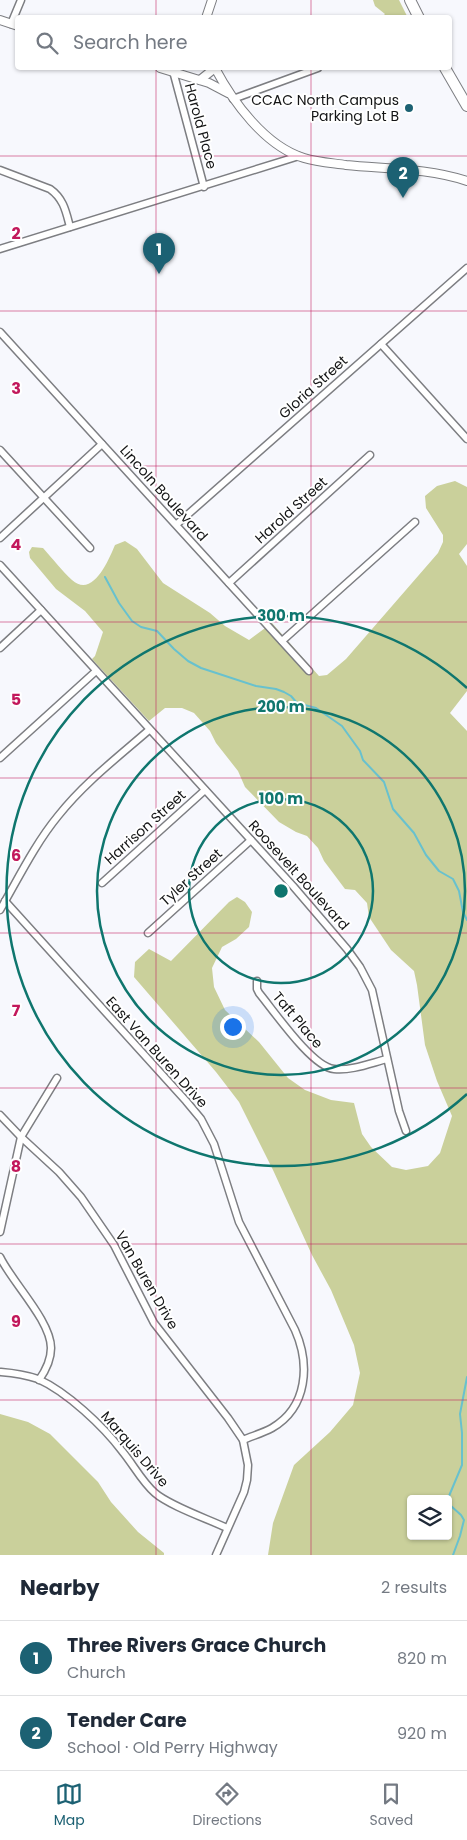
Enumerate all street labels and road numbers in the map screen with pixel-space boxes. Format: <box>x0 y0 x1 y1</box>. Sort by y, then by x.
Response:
street label: Harold Place <box>180 81 222 171</box>
street label: Gloria Street <box>274 351 352 423</box>
street label: Lincoln Boulevard <box>116 441 212 545</box>
street label: Harold Street <box>251 472 331 548</box>
street label: Harrison Street <box>100 785 190 869</box>
street label: Roosevelt Boulevard <box>244 816 354 934</box>
street label: Tyler Street <box>155 844 227 910</box>
street label: Taft Place <box>268 987 328 1053</box>
street label: East Van Buren Drive <box>102 992 213 1112</box>
street label: Van Buren Drive <box>111 1227 184 1333</box>
street label: Marquis Drive <box>96 1407 174 1492</box>

